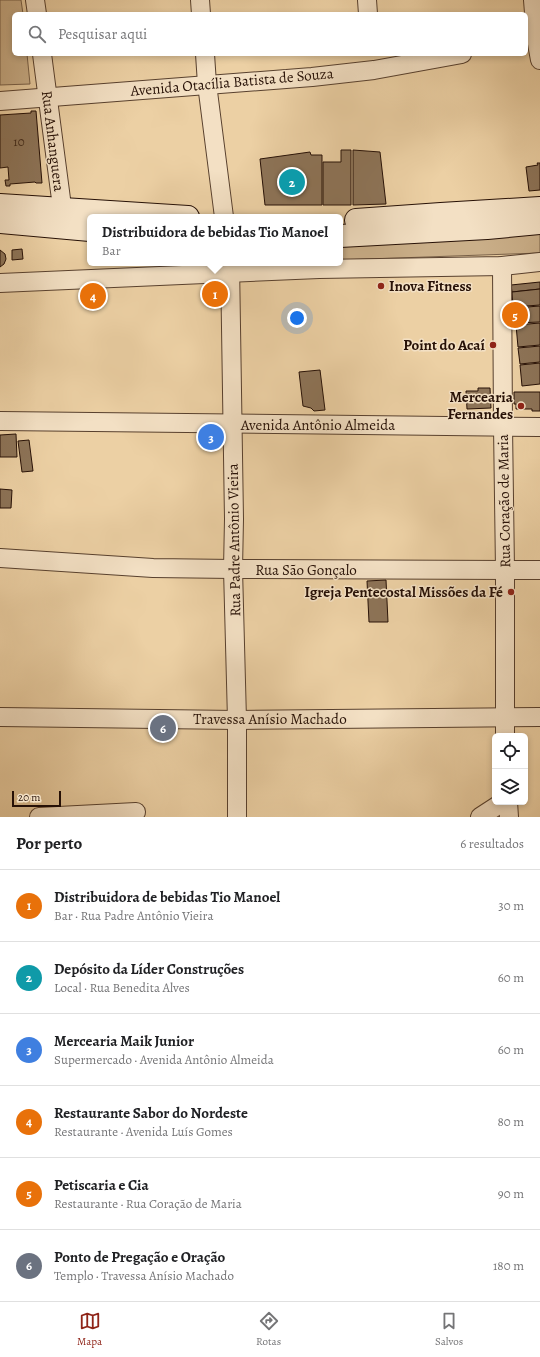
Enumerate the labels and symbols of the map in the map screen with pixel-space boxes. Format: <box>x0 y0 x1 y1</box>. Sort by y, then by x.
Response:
street label: Avenida Otacília Batista de Souza <box>129 63 334 101</box>
street label: Rua Anhanguera <box>37 89 69 193</box>
house number: 10 <box>13 133 25 150</box>
pin: 2 <box>279 167 305 197</box>
place label: Inova Fitness <box>389 276 472 296</box>
pin: 1 <box>202 279 228 309</box>
pin: 4 <box>80 281 106 311</box>
marker: Inova Fitness <box>376 281 386 291</box>
pin: 5 <box>502 300 528 330</box>
your location <box>287 308 307 328</box>
place label: Point do Acaí <box>403 335 486 355</box>
marker: Point do Acaí <box>488 340 498 350</box>
place label: Mercearia Fernandes <box>447 387 514 424</box>
marker: Mercearia Fernandes <box>516 401 526 411</box>
street label: Avenida Antônio Almeida <box>240 415 395 435</box>
pin: 3 <box>198 422 224 452</box>
street label: Rua Coração de Maria <box>493 434 515 568</box>
street label: Rua Padre Antônio Vieira <box>223 463 245 617</box>
street label: Rua São Gonçalo <box>255 560 357 580</box>
place label: Igreja Pentecostal Missões da Fé <box>304 582 503 602</box>
marker: Igreja Pentecostal Missões da Fé <box>506 587 516 597</box>
street label: Travessa Anísio Machado <box>193 709 347 729</box>
pin: 6 <box>150 713 176 743</box>
scale bar <box>12 789 61 808</box>

